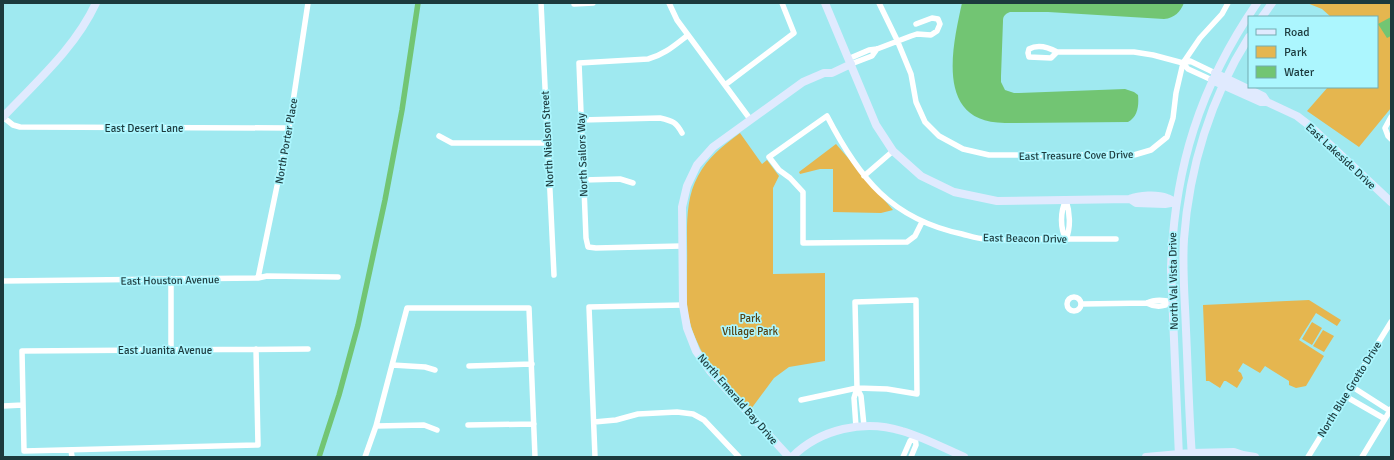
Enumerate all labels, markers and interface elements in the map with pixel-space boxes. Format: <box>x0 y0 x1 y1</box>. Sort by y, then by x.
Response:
legend <box>1248 16 1378 88</box>
text: Road <box>1284 25 1310 40</box>
text: Park <box>1284 45 1307 60</box>
text: Water <box>1284 65 1315 80</box>
street label: North Nielson Street <box>538 90 557 188</box>
street label: North Porter Place <box>273 97 300 185</box>
street label: North Sailors Way <box>575 112 590 197</box>
street label: East Lakeside Drive <box>1303 121 1378 192</box>
street label: East Desert Lane <box>104 122 184 135</box>
street label: East Treasure Cove Drive <box>1019 148 1133 163</box>
street label: East Beacon Drive <box>983 231 1067 246</box>
street label: North Val Vista Drive <box>1166 232 1181 330</box>
street label: East Houston Avenue <box>120 273 220 288</box>
park label: Park Village Park <box>722 312 779 338</box>
street label: North Blue Grotto Drive <box>1315 339 1384 439</box>
street label: East Juanita Avenue <box>118 344 212 357</box>
street label: North Emerald Bay Drive <box>695 351 780 447</box>

